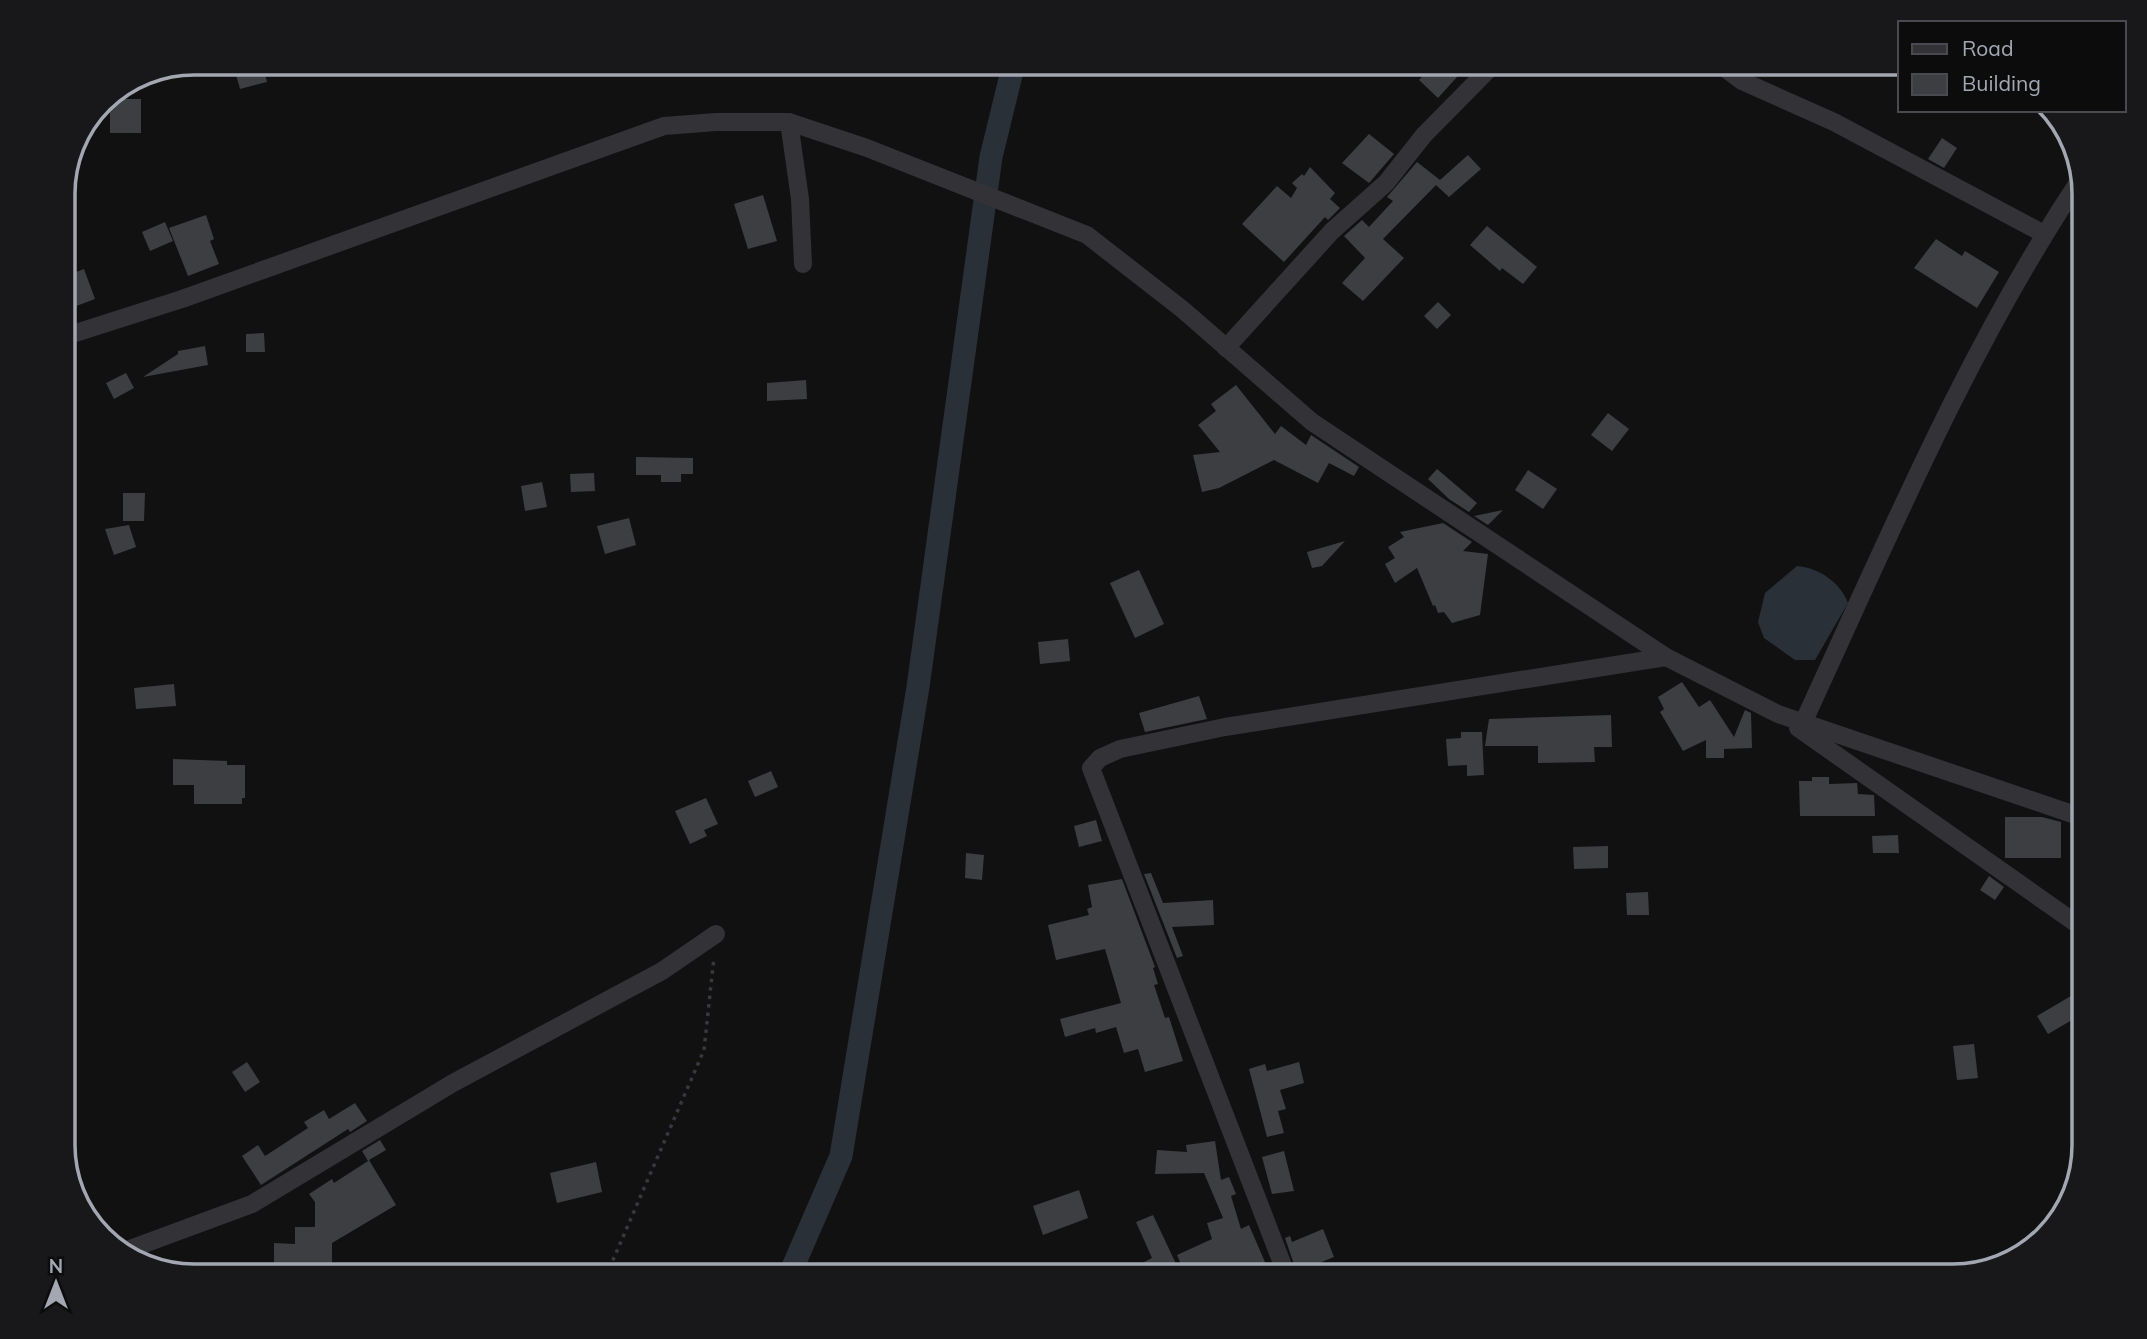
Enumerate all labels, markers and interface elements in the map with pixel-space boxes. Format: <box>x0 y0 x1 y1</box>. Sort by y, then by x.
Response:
legend <box>1898 21 2126 112</box>
text: Road <box>1962 35 2013 61</box>
text: Building <box>1962 70 2041 96</box>
north arrow <box>21 1248 91 1318</box>
text: N <box>49 1254 63 1278</box>

